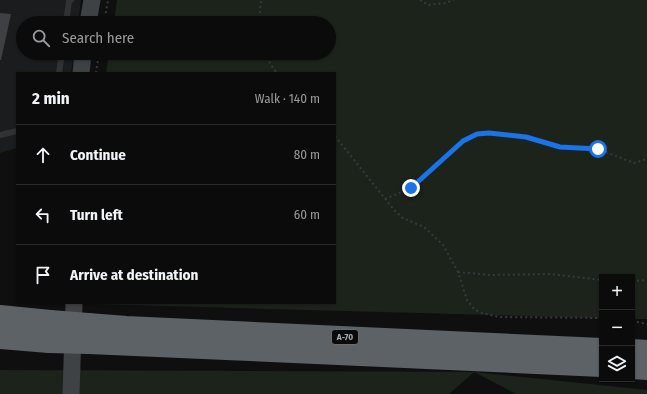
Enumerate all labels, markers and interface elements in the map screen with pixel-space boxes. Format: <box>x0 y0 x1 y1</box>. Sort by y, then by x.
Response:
search box <box>16 16 336 60</box>
icon: search <box>30 27 52 49</box>
text: Search here <box>62 29 134 47</box>
text: 2 min <box>32 88 70 109</box>
text: Walk · 140 m <box>255 91 320 106</box>
route start <box>589 140 607 158</box>
icon: ahead <box>32 144 54 166</box>
text: Continue <box>70 146 126 164</box>
text: 80 m <box>294 147 320 162</box>
route end <box>402 179 420 197</box>
icon: left <box>32 204 54 226</box>
text: Turn left <box>70 206 123 224</box>
text: 60 m <box>294 207 320 222</box>
icon: arrive <box>32 264 54 286</box>
text: Arrive at destination <box>70 266 198 284</box>
map controls <box>599 274 635 382</box>
button: + <box>599 274 635 310</box>
button: − <box>599 310 635 346</box>
road number: A-70 <box>332 330 358 344</box>
button: layers <box>599 346 635 382</box>

